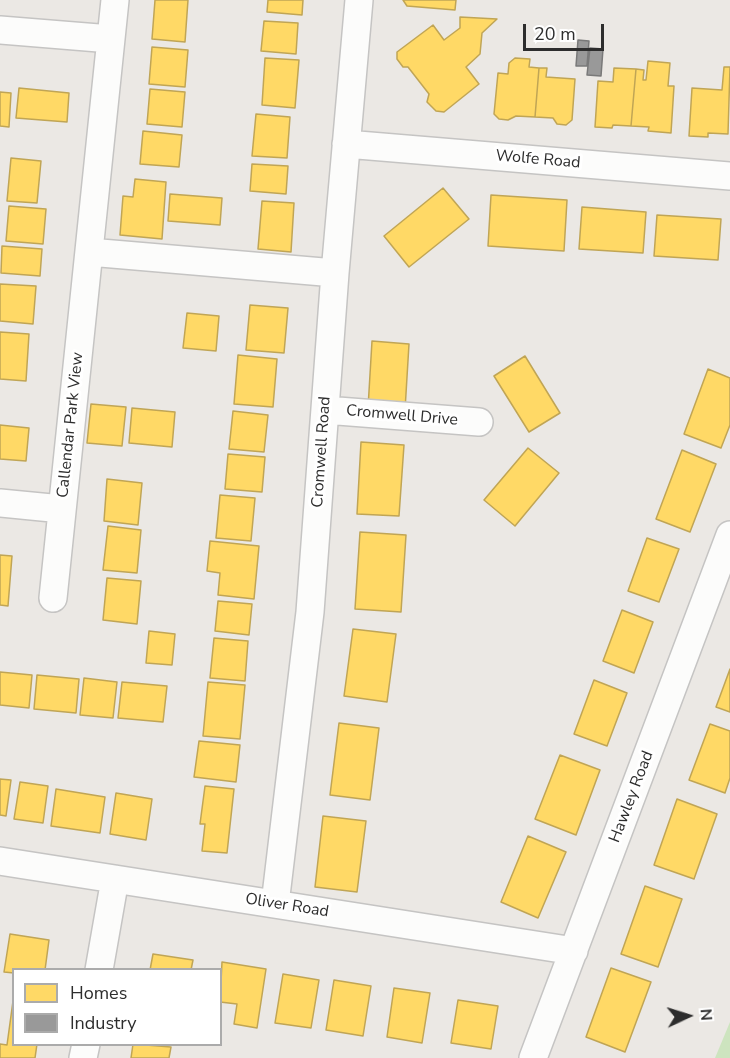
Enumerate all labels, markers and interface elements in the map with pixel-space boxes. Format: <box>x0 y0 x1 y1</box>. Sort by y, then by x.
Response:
scale bar <box>526 12 607 50</box>
text: 20 m <box>534 22 576 46</box>
street label: Wolfe Road <box>495 147 581 173</box>
street label: Callendar Park View <box>54 351 88 499</box>
street label: Cromwell Road <box>309 396 335 508</box>
street label: Cromwell Drive <box>345 402 459 430</box>
street label: Hawley Road <box>606 748 658 846</box>
street label: Oliver Road <box>244 890 330 922</box>
legend <box>12 968 222 1046</box>
text: Homes <box>70 981 127 1005</box>
north arrow <box>658 986 718 1046</box>
text: N <box>695 1008 717 1021</box>
text: Industry <box>70 1011 137 1035</box>

